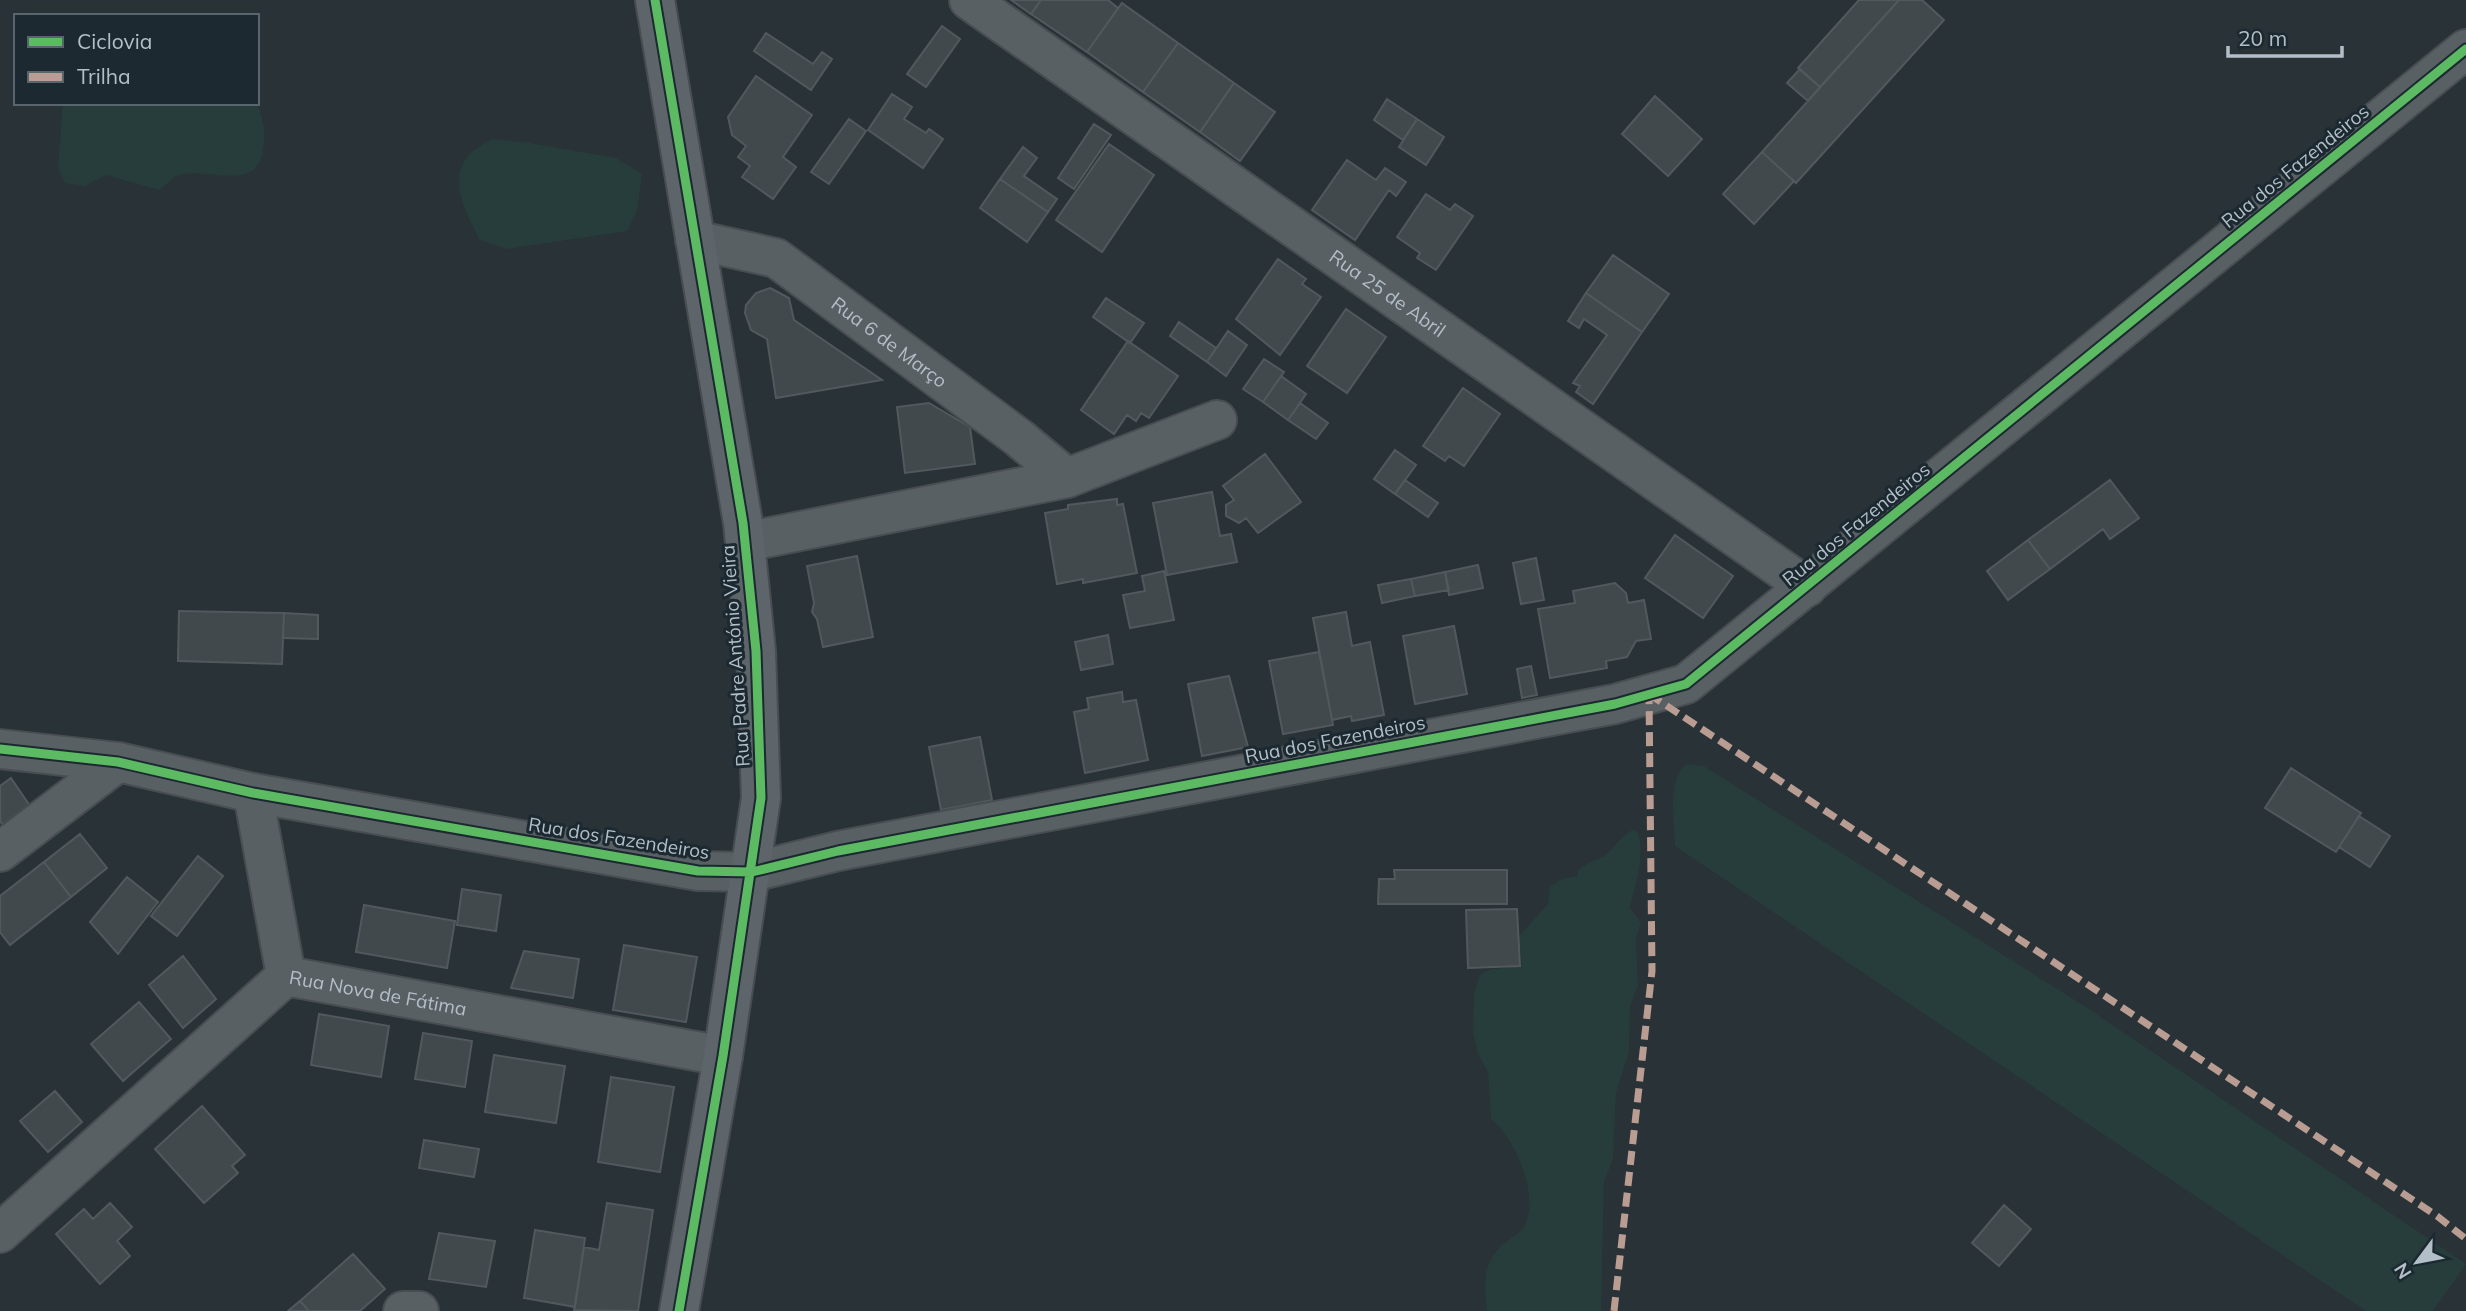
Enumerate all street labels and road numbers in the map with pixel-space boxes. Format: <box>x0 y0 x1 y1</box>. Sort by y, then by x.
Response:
street label: Rua dos Fazendeiros <box>2216 99 2374 233</box>
street label: Rua 25 de Abril <box>1325 244 1450 342</box>
street label: Rua 6 de Março <box>827 291 952 393</box>
street label: Rua dos Fazendeiros <box>1777 457 1935 591</box>
street label: Rua Padre António Vieira <box>715 544 755 768</box>
street label: Rua dos Fazendeiros <box>1243 710 1427 768</box>
street label: Rua dos Fazendeiros <box>527 812 711 864</box>
street label: Rua Nova de Fátima <box>287 965 469 1021</box>

